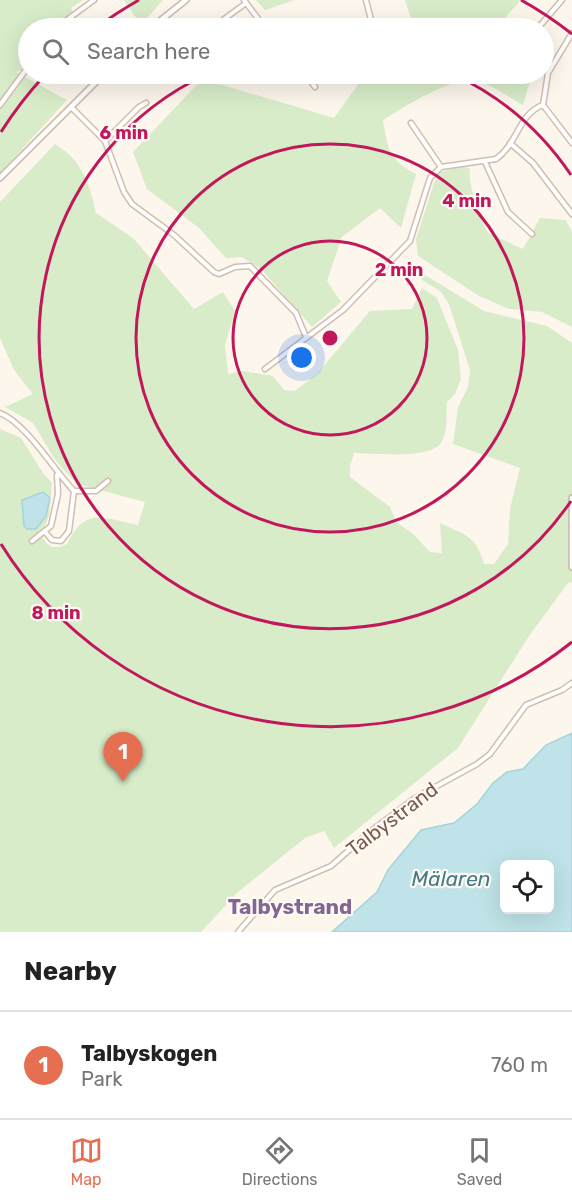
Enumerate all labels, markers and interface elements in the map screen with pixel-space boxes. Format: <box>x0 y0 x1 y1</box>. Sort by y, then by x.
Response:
search box <box>18 18 554 84</box>
icon: search <box>39 35 72 68</box>
text: Search here <box>87 38 210 65</box>
text: 6 min <box>100 122 148 144</box>
text: 4 min <box>442 190 492 212</box>
text: 2 min <box>375 259 423 281</box>
centre of rings <box>320 328 340 348</box>
your location <box>287 343 316 372</box>
text: 8 min <box>31 602 81 624</box>
pin: 1 <box>104 732 142 782</box>
street label: Talbystrand <box>342 777 442 861</box>
map controls <box>500 860 554 914</box>
button: locate <box>500 860 554 914</box>
water label: Mälaren <box>412 866 490 891</box>
district label: Talbystrand <box>228 894 352 919</box>
text: Nearby <box>24 956 117 987</box>
text: Talbyskogen <box>81 1040 218 1067</box>
text: 1 <box>39 1053 48 1077</box>
text: 760 m <box>491 1053 548 1077</box>
text: Park <box>81 1067 123 1091</box>
tab: Map <box>70 1134 103 1189</box>
tab: Directions <box>242 1134 318 1189</box>
tab: Saved <box>457 1134 502 1189</box>

